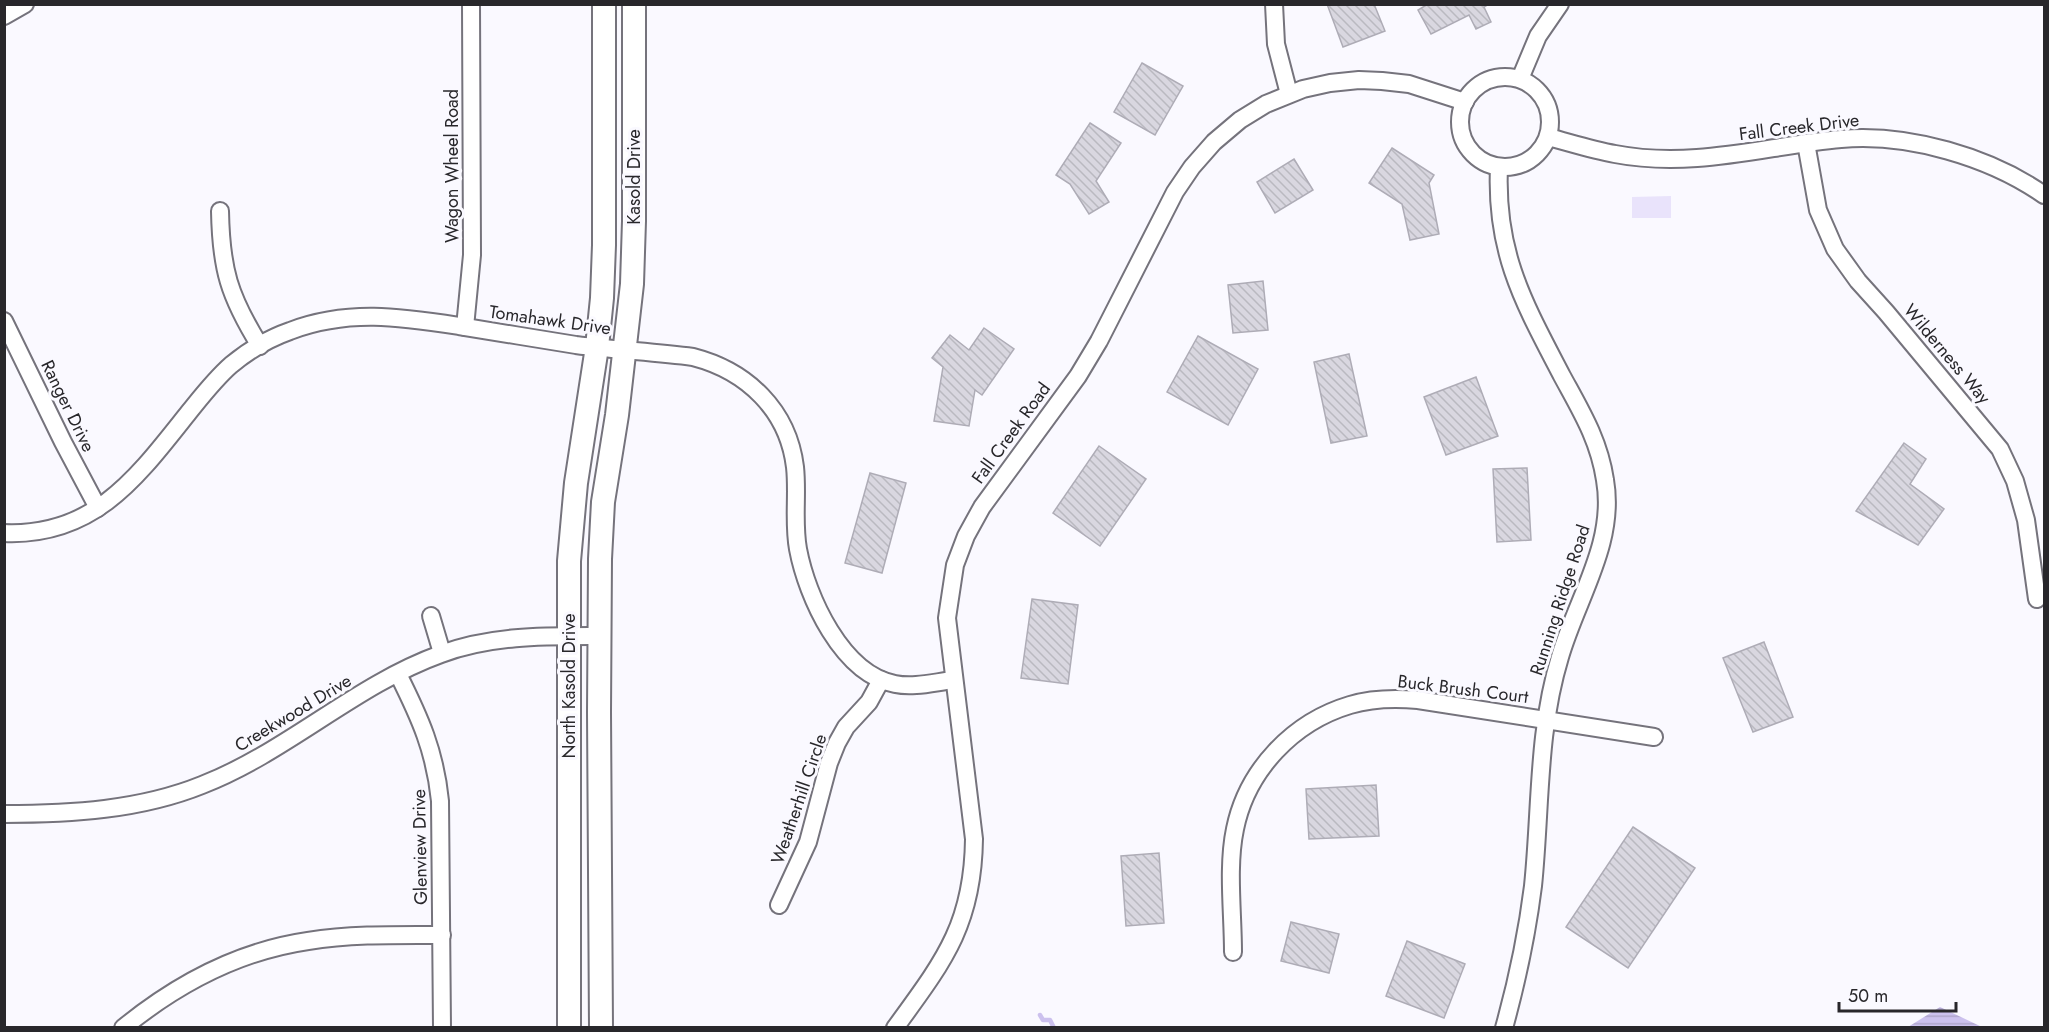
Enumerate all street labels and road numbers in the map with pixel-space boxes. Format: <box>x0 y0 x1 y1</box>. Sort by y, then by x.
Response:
street label: Wagon Wheel Road <box>439 89 465 243</box>
street label: Fall Creek Drive <box>1737 107 1861 147</box>
street label: Kasold Drive <box>621 129 647 225</box>
street label: Wilderness Way <box>1897 298 1997 410</box>
street label: Tomahawk Drive <box>487 299 613 341</box>
street label: Ranger Drive <box>35 356 101 456</box>
street label: Fall Creek Road <box>965 377 1057 489</box>
street label: Running Ridge Road <box>1523 521 1597 679</box>
street label: North Kasold Drive <box>556 614 582 758</box>
street label: Creekwood Drive <box>230 668 356 758</box>
street label: Buck Brush Court <box>1396 668 1530 710</box>
street label: Weatherhill Circle <box>765 730 833 868</box>
street label: Glenview Drive <box>406 789 434 905</box>

